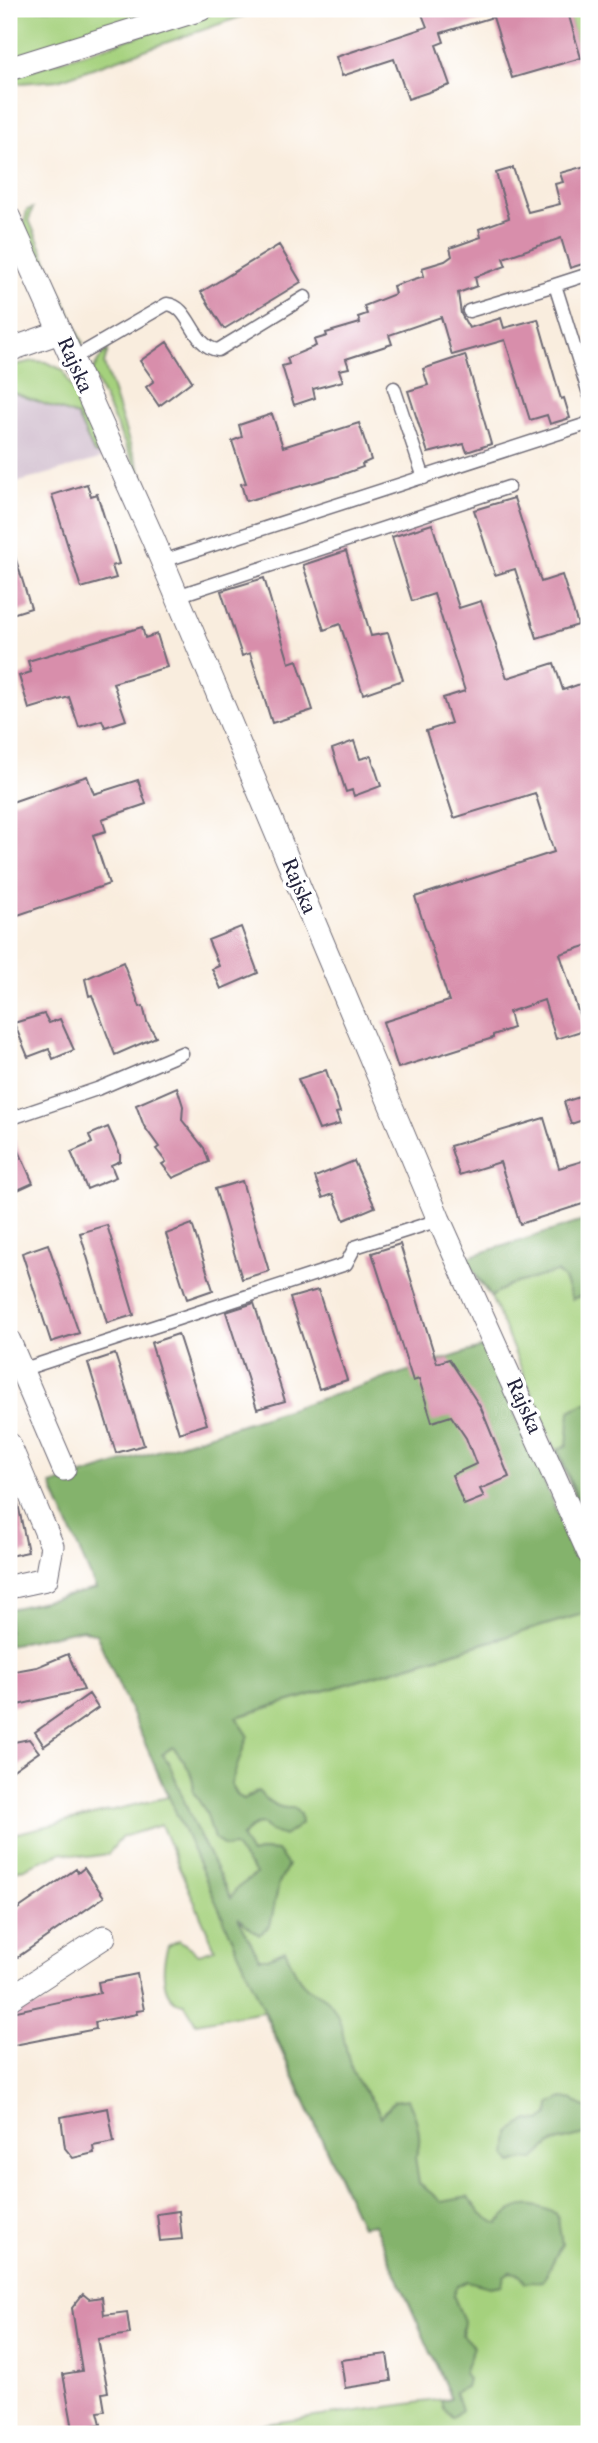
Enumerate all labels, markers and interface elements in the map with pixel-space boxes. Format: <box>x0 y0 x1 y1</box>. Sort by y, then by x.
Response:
street label: Rajska <box>53 334 97 396</box>
street label: Rajska <box>277 855 321 917</box>
street label: Rajska <box>502 1375 546 1437</box>

